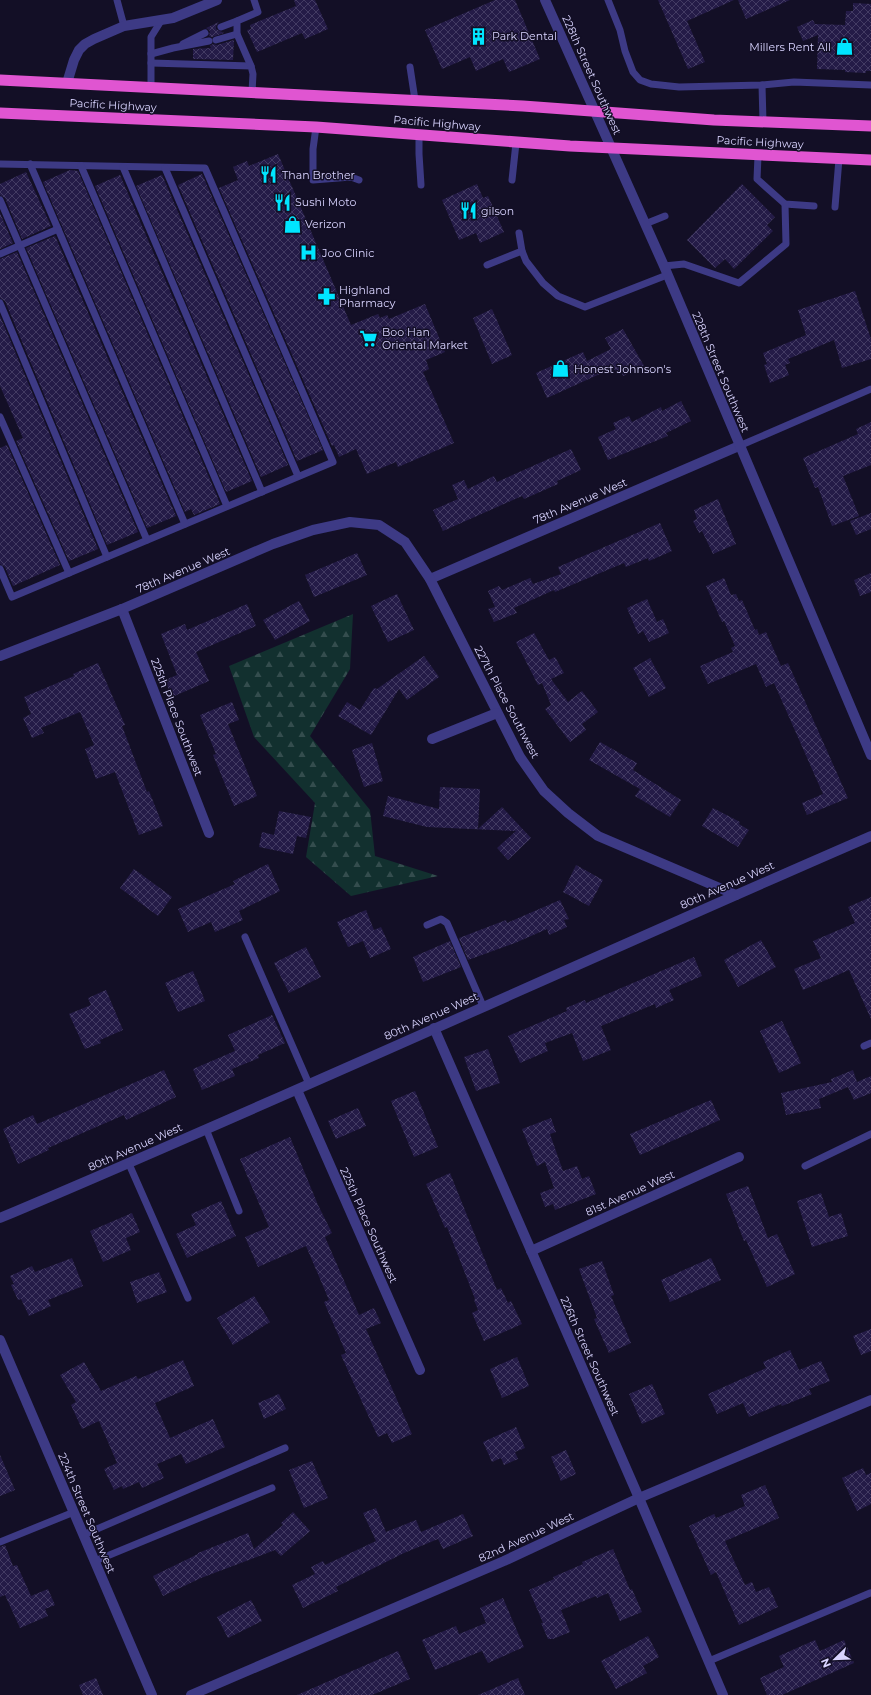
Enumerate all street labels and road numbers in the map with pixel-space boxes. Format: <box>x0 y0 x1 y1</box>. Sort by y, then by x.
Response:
street label: 228th Street Southwest <box>559 13 625 137</box>
street label: Pacific Highway <box>69 96 157 114</box>
street label: Pacific Highway <box>393 112 481 134</box>
street label: Pacific Highway <box>716 133 804 151</box>
street label: 228th Street Southwest <box>689 310 753 435</box>
street label: 78th Avenue West <box>531 475 630 527</box>
street label: 78th Avenue West <box>134 544 233 596</box>
street label: 227th Place Southwest <box>471 643 543 761</box>
street label: 225th Place Southwest <box>148 656 206 778</box>
street label: 80th Avenue West <box>678 858 777 912</box>
street label: 80th Avenue West <box>382 989 481 1043</box>
street label: 80th Avenue West <box>86 1120 185 1174</box>
street label: 225th Place Southwest <box>337 1165 401 1286</box>
street label: 81st Avenue West <box>583 1167 677 1219</box>
street label: 226th Street Southwest <box>557 1294 623 1418</box>
street label: 224th Street Southwest <box>55 1451 119 1576</box>
street label: 82nd Avenue West <box>476 1509 576 1565</box>

